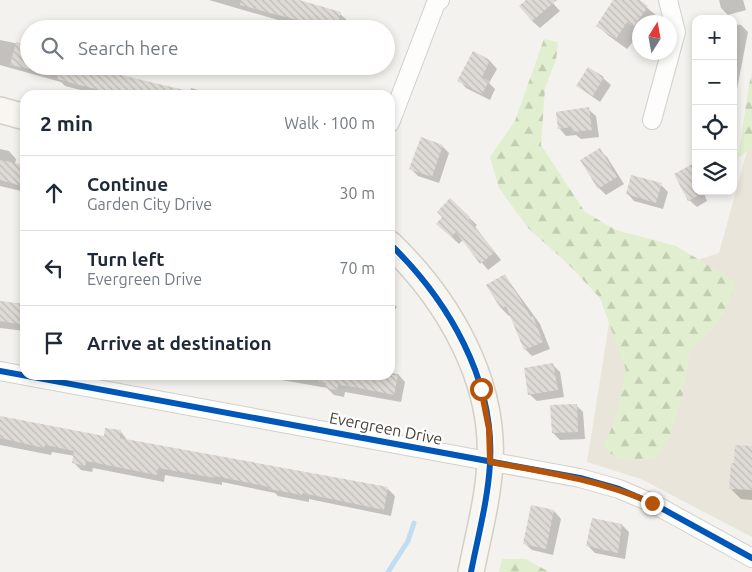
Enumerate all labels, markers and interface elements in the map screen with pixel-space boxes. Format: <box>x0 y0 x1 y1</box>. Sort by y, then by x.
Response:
north arrow <box>632 15 677 60</box>
map controls <box>692 15 737 195</box>
button: + <box>692 15 737 60</box>
search box <box>20 20 395 75</box>
icon: search <box>38 34 66 62</box>
text: Search here <box>78 37 178 59</box>
button: − <box>692 60 737 105</box>
button: locate <box>692 105 737 150</box>
text: 2 min <box>40 111 93 135</box>
text: Walk · 100 m <box>284 114 375 132</box>
button: layers <box>692 150 737 195</box>
text: Continue <box>87 173 168 195</box>
icon: ahead <box>40 179 68 207</box>
text: 30 m <box>339 184 375 202</box>
text: Garden City Drive <box>87 195 212 213</box>
text: Turn left <box>87 248 165 270</box>
icon: left <box>40 254 68 282</box>
text: 70 m <box>339 259 375 277</box>
text: Evergreen Drive <box>87 270 202 288</box>
icon: arrive <box>40 329 68 357</box>
text: Arrive at destination <box>87 332 272 354</box>
route start <box>470 378 493 401</box>
street label: Evergreen Drive <box>328 408 444 448</box>
route end <box>641 492 664 515</box>

